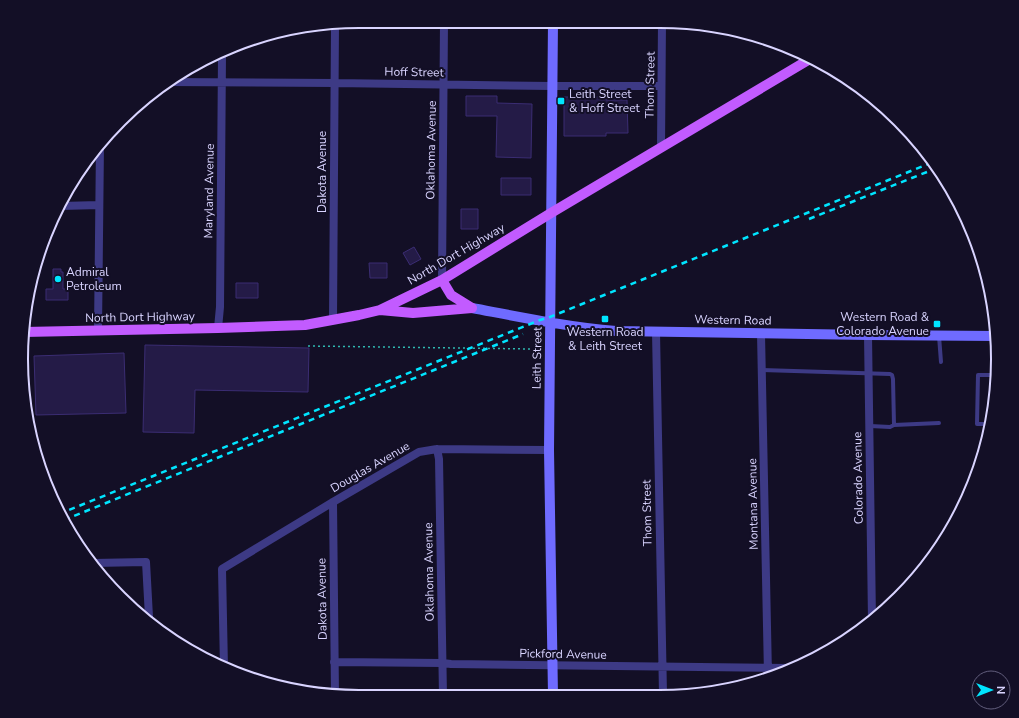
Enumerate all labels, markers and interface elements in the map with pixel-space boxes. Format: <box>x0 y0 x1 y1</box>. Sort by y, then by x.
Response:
street label: Thom Street <box>641 51 659 119</box>
street label: Hoff Street <box>384 63 445 81</box>
place label: Leith Street & Hoff Street <box>569 86 641 116</box>
marker: Leith Street & Hoff Street <box>556 96 566 106</box>
street label: Oklahoma Avenue <box>422 100 440 200</box>
street label: Dakota Avenue <box>314 131 330 213</box>
street label: Maryland Avenue <box>200 143 218 239</box>
street label: North Dort Highway <box>404 219 508 288</box>
place label: Admiral Petroleum <box>66 264 122 294</box>
marker: Admiral Petroleum <box>53 274 63 284</box>
street label: North Dort Highway <box>85 308 196 326</box>
place label: Western Road & Colorado Avenue <box>836 309 930 339</box>
street label: Western Road <box>694 311 772 329</box>
marker: Western Road & Leith Street <box>600 314 610 324</box>
marker: Western Road & Colorado Avenue <box>932 319 942 329</box>
place label: Western Road & Leith Street <box>566 324 644 354</box>
street label: Leith Street <box>528 326 546 389</box>
street label: Colorado Avenue <box>849 432 867 524</box>
street label: Douglas Avenue <box>327 438 413 496</box>
street label: Montana Avenue <box>744 458 762 550</box>
street label: Thom Street <box>638 479 656 547</box>
street label: Oklahoma Avenue <box>420 522 438 622</box>
street label: Dakota Avenue <box>313 558 331 640</box>
street label: Pickford Avenue <box>519 645 607 663</box>
north arrow <box>971 670 1011 710</box>
text: N <box>993 686 1008 694</box>

